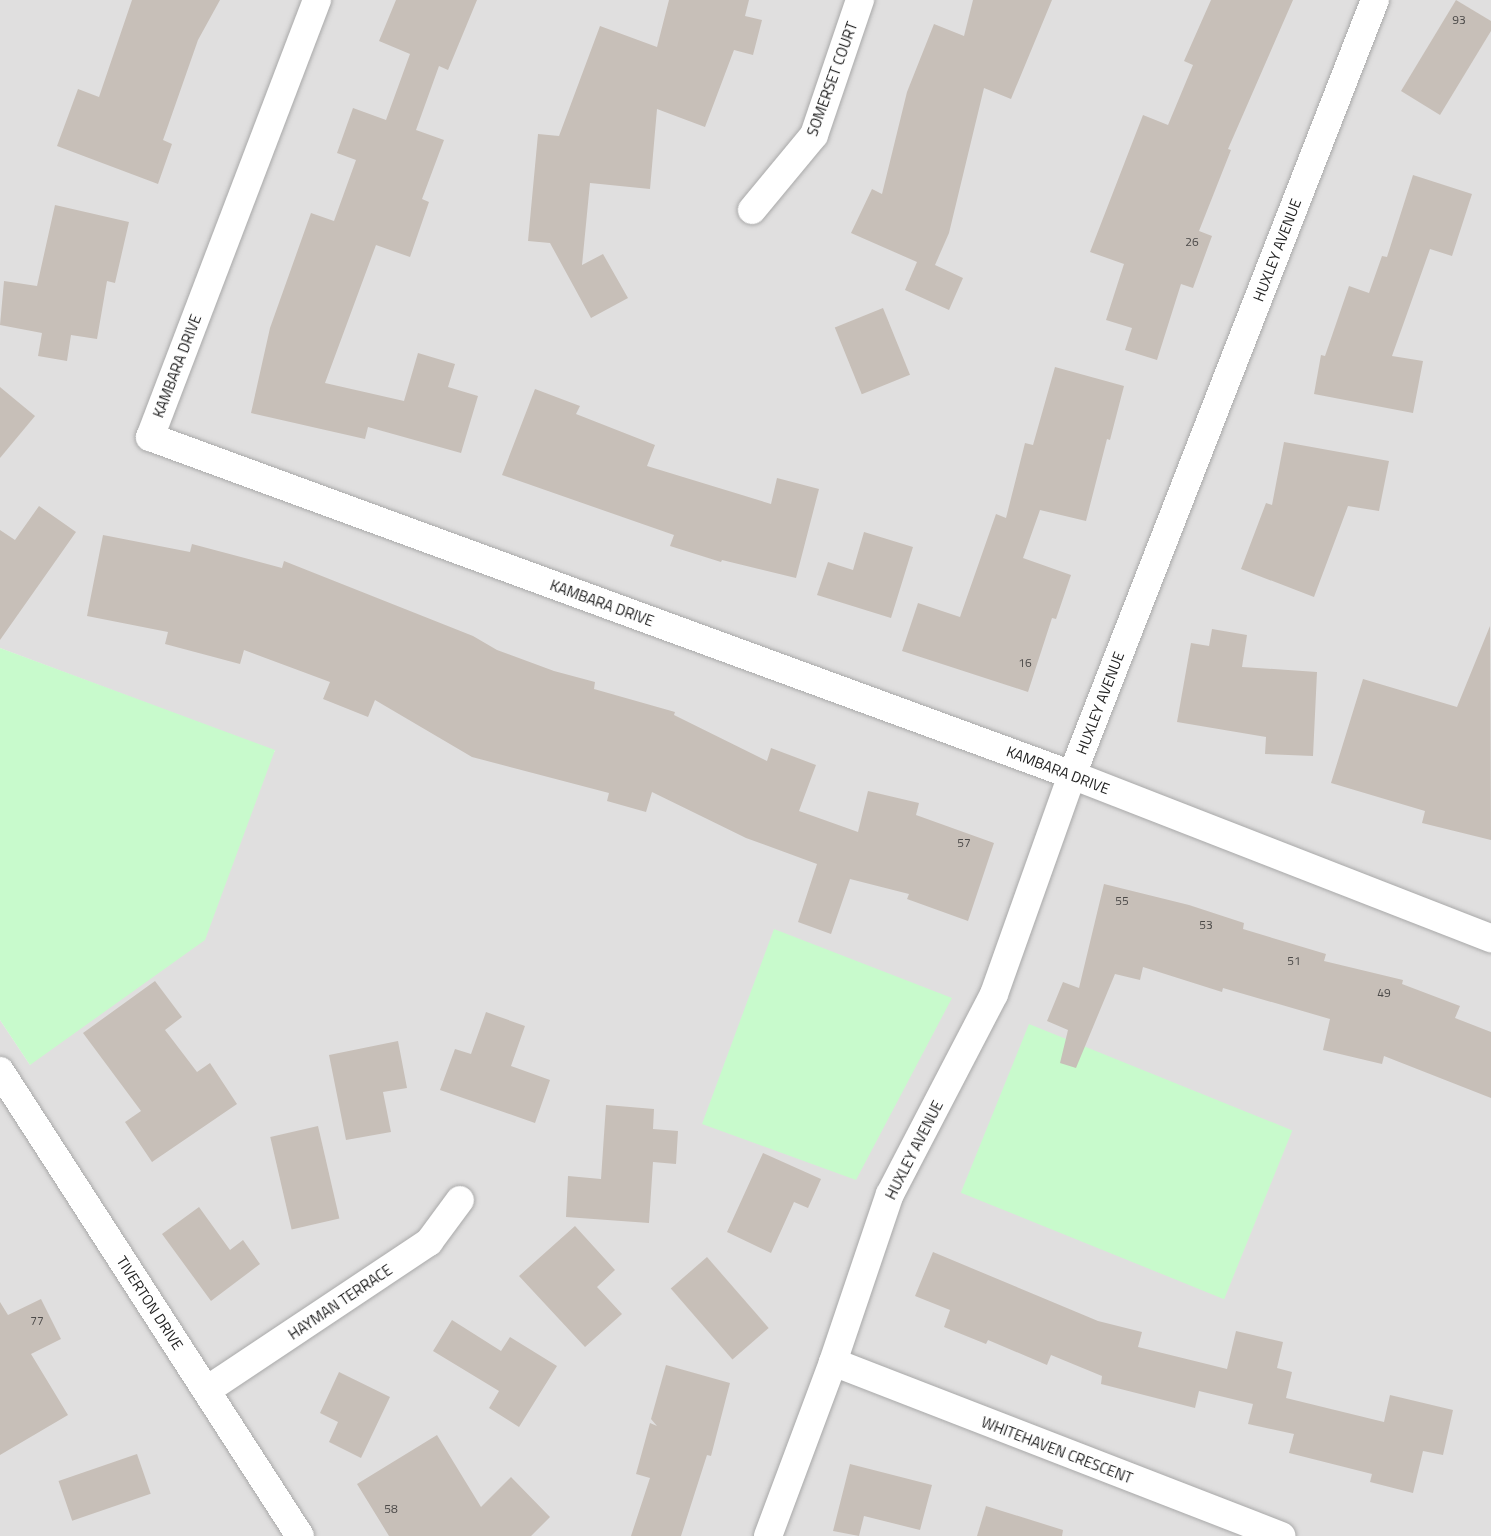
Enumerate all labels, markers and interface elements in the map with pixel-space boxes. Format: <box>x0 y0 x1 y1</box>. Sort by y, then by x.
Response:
house number: 93 <box>1452 13 1466 27</box>
street label: SOMERSET COURT <box>803 19 861 139</box>
street label: HUXLEY AVENUE <box>1249 196 1305 304</box>
house number: 26 <box>1185 235 1199 249</box>
street label: KAMBARA DRIVE <box>149 312 205 420</box>
street label: KAMBARA DRIVE <box>548 576 656 630</box>
street label: HUXLEY AVENUE <box>1072 649 1128 757</box>
house number: 16 <box>1018 656 1032 670</box>
street label: KAMBARA DRIVE <box>1004 742 1112 798</box>
house number: 57 <box>957 836 971 850</box>
house number: 55 <box>1115 894 1129 908</box>
house number: 53 <box>1199 918 1213 932</box>
house number: 51 <box>1287 954 1301 968</box>
house number: 49 <box>1377 986 1391 1000</box>
street label: HUXLEY AVENUE <box>881 1098 947 1202</box>
street label: TIVERTON DRIVE <box>113 1253 187 1353</box>
street label: HAYMAN TERRACE <box>285 1261 395 1343</box>
house number: 77 <box>30 1314 44 1328</box>
street label: WHITEHAVEN CRESCENT <box>979 1413 1135 1487</box>
house number: 58 <box>384 1502 398 1516</box>

